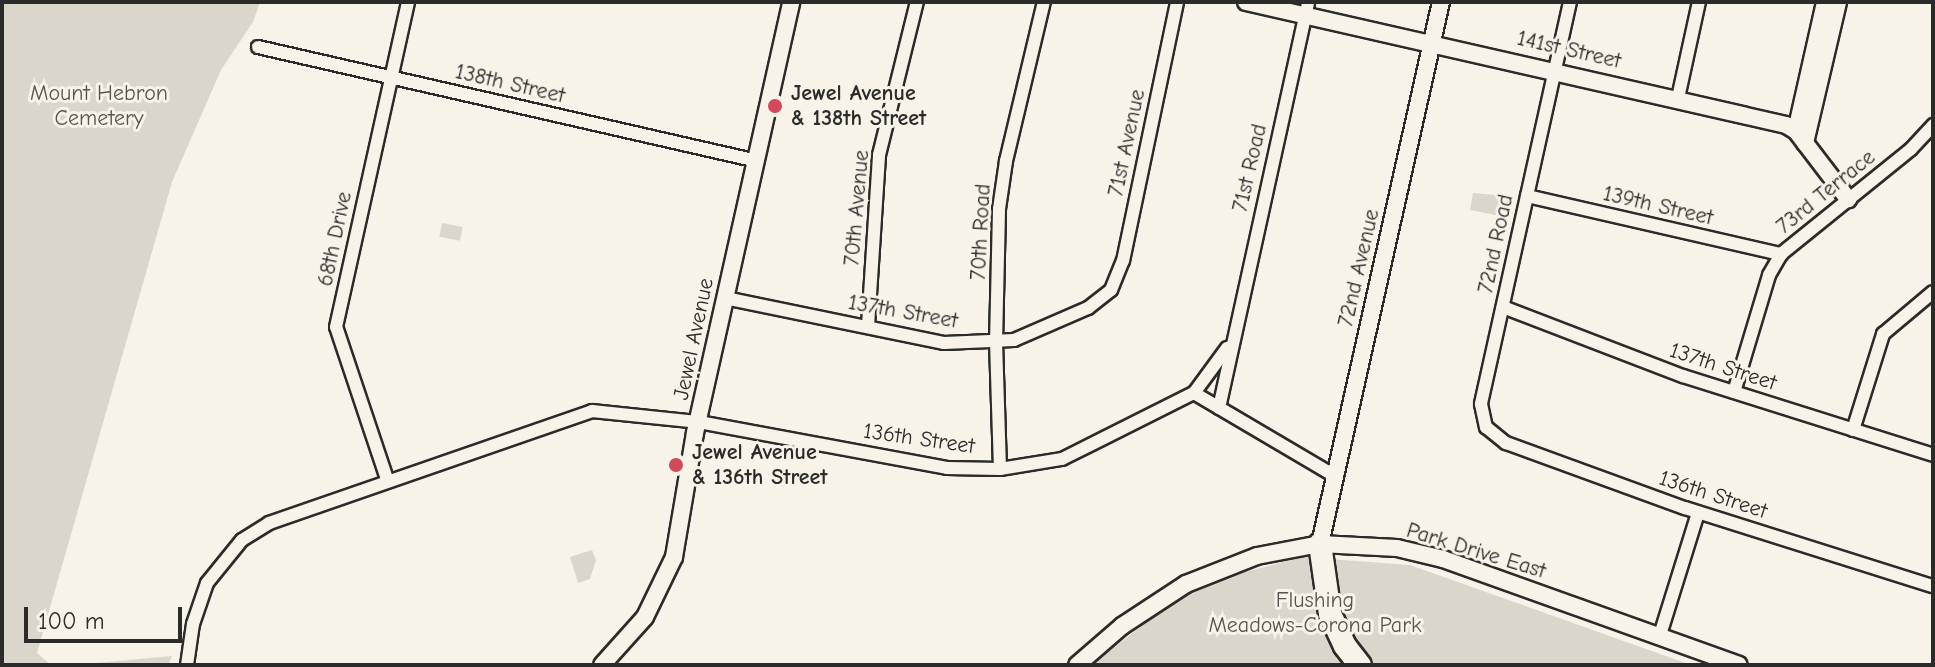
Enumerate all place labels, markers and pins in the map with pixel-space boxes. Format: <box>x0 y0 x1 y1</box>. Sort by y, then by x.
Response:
place label: Jewel Avenue & 138th Street <box>791 80 926 132</box>
marker: Jewel Avenue & 138th Street <box>766 97 784 115</box>
place label: Jewel Avenue & 136th Street <box>692 439 827 490</box>
marker: Jewel Avenue & 136th Street <box>667 456 685 474</box>

